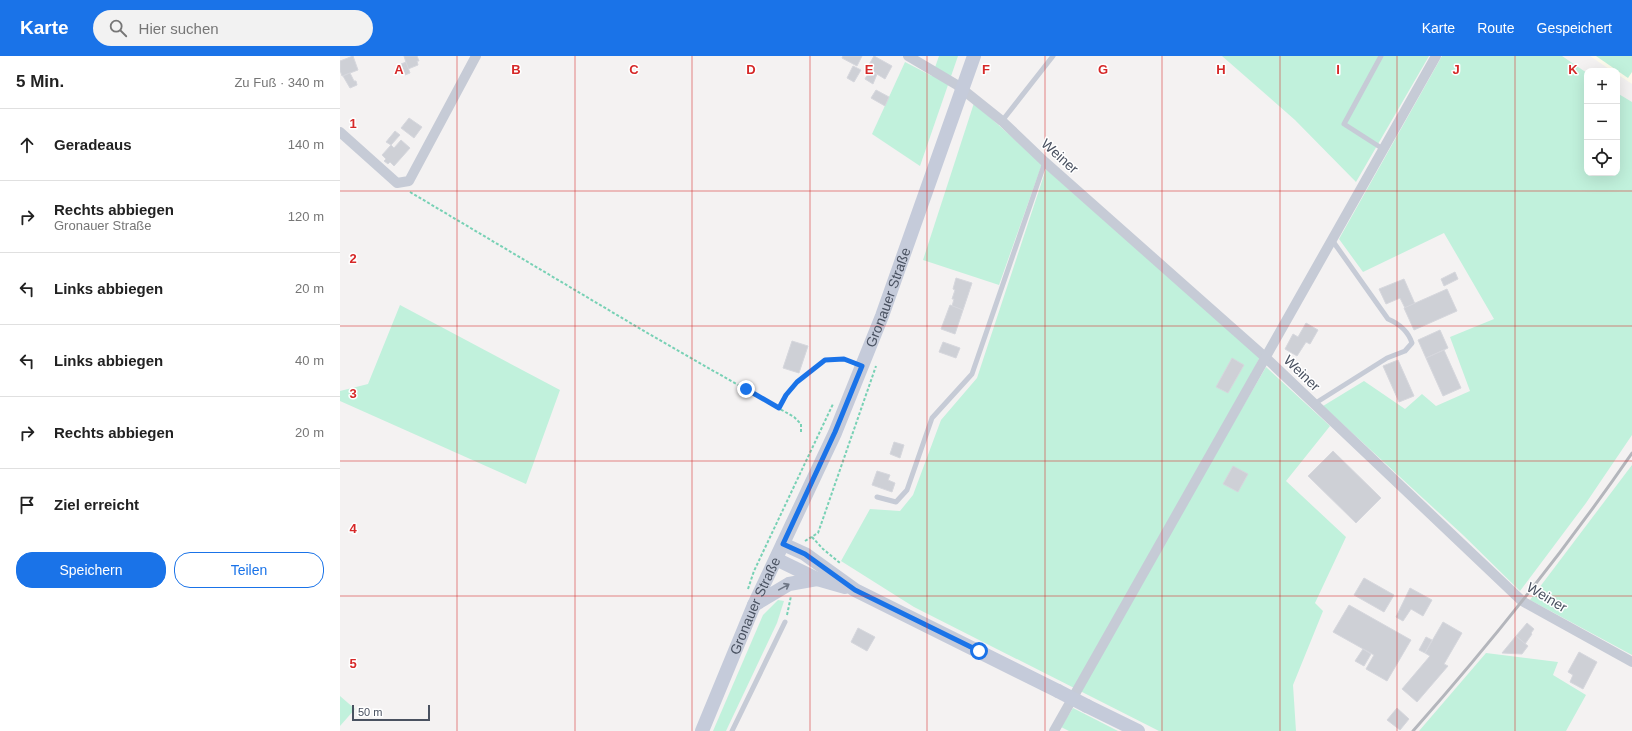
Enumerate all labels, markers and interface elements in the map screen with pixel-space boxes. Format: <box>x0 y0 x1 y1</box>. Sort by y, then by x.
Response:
search box <box>93 10 373 46</box>
text: Karte <box>20 17 69 38</box>
icon: search <box>107 17 129 39</box>
text: Hier suchen <box>139 20 219 37</box>
text: Karte <box>1422 20 1455 36</box>
text: Route <box>1477 20 1515 36</box>
text: Gespeichert <box>1537 20 1612 36</box>
text: A <box>394 62 404 77</box>
text: B <box>511 62 521 77</box>
text: C <box>629 62 639 77</box>
text: D <box>746 62 756 77</box>
text: E <box>865 62 874 77</box>
text: F <box>982 62 990 77</box>
text: G <box>1098 62 1108 77</box>
text: H <box>1216 62 1226 77</box>
text: I <box>1336 62 1340 77</box>
text: J <box>1452 62 1460 77</box>
text: K <box>1568 62 1578 77</box>
map controls <box>1584 68 1620 176</box>
button: + <box>1584 68 1620 104</box>
text: 5 Min. <box>16 72 64 91</box>
text: Zu Fuß · 340 m <box>234 75 324 90</box>
button: − <box>1584 104 1620 140</box>
text: 1 <box>349 116 357 131</box>
icon: ahead <box>16 134 38 156</box>
street label: Weiner <box>1038 135 1082 177</box>
text: Geradeaus <box>54 136 132 153</box>
text: 140 m <box>288 137 324 152</box>
button: locate <box>1584 140 1620 176</box>
text: Rechts abbiegen <box>54 201 174 218</box>
icon: right <box>16 206 38 228</box>
text: 120 m <box>288 209 324 224</box>
text: Gronauer Straße <box>54 218 152 233</box>
street label: Gronauer Straße <box>862 245 914 350</box>
text: 2 <box>349 251 357 266</box>
icon: left <box>16 278 38 300</box>
text: Links abbiegen <box>54 280 163 297</box>
text: 20 m <box>295 281 324 296</box>
icon: left <box>16 350 38 372</box>
text: Links abbiegen <box>54 352 163 369</box>
street label: Weiner <box>1281 352 1324 394</box>
text: 40 m <box>295 353 324 368</box>
route end <box>737 380 755 398</box>
text: 3 <box>349 386 357 401</box>
icon: right <box>16 422 38 444</box>
text: Rechts abbiegen <box>54 424 174 441</box>
text: 20 m <box>295 425 324 440</box>
icon: arrive <box>16 494 38 516</box>
text: Ziel erreicht <box>54 496 139 513</box>
text: 4 <box>349 521 357 536</box>
button: Speichern <box>16 552 166 588</box>
button: Teilen <box>174 552 324 588</box>
street label: Gronauer Straße <box>726 554 784 657</box>
street label: Weiner <box>1524 579 1570 615</box>
one-way arrow <box>778 583 790 590</box>
route start <box>970 642 988 660</box>
text: 5 <box>349 656 357 671</box>
scale bar <box>352 703 430 722</box>
text: 50 m <box>358 706 382 718</box>

